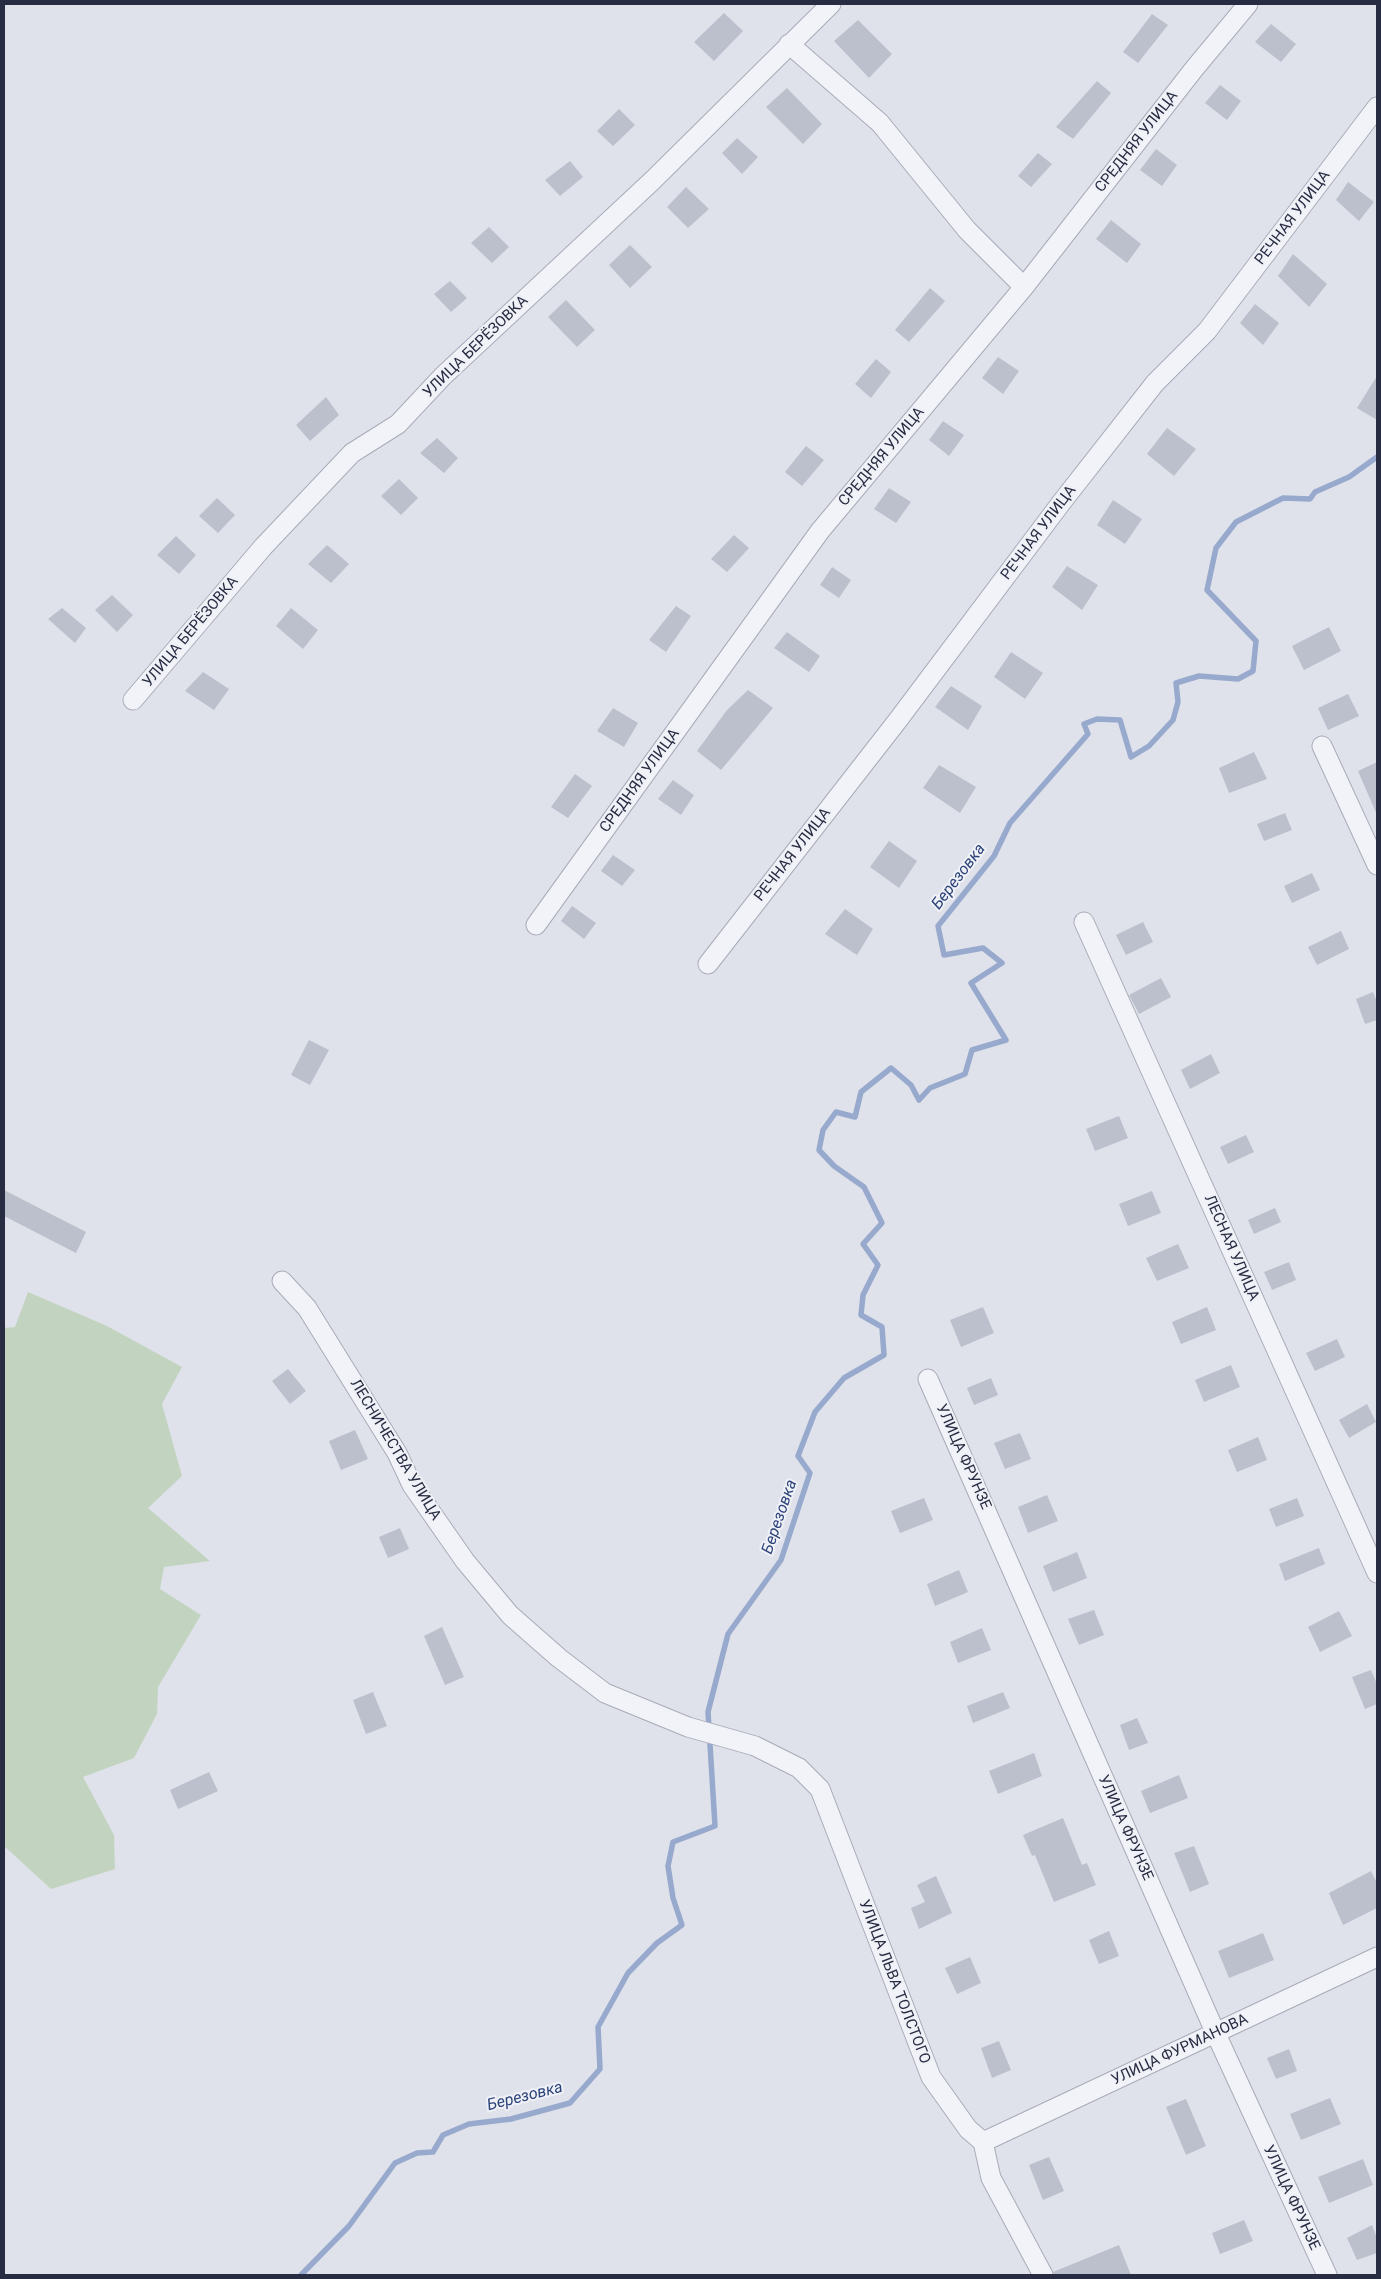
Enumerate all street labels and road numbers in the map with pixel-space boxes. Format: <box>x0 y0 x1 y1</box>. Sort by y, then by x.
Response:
street label: СРЕДНЯЯ УЛИЦА <box>1092 88 1182 196</box>
street label: РЕЧНАЯ УЛИЦА <box>1252 167 1334 269</box>
street label: УЛИЦА БЕРЁЗОВКА <box>420 292 532 402</box>
street label: СРЕДНЯЯ УЛИЦА <box>835 404 929 510</box>
street label: РЕЧНАЯ УЛИЦА <box>998 482 1080 584</box>
street label: УЛИЦА БЕРЁЗОВКА <box>139 573 243 691</box>
street label: СРЕДНЯЯ УЛИЦА <box>596 726 684 836</box>
street label: РЕЧНАЯ УЛИЦА <box>751 805 835 905</box>
street label: ЛЕСНАЯ УЛИЦА <box>1200 1192 1262 1304</box>
street label: ЛЕСНИЧЕСТВА УЛИЦА <box>346 1376 444 1524</box>
street label: УЛИЦА ФРУНЗЕ <box>932 1401 994 1513</box>
street label: УЛИЦА ФРУНЗЕ <box>1094 1772 1156 1884</box>
street label: УЛИЦА ЛЬВА ТОЛСТОГО <box>854 1898 934 2066</box>
street label: УЛИЦА ФУРМАНОВА <box>1109 2010 1251 2090</box>
street label: УЛИЦА ФРУНЗЕ <box>1259 2143 1323 2253</box>

